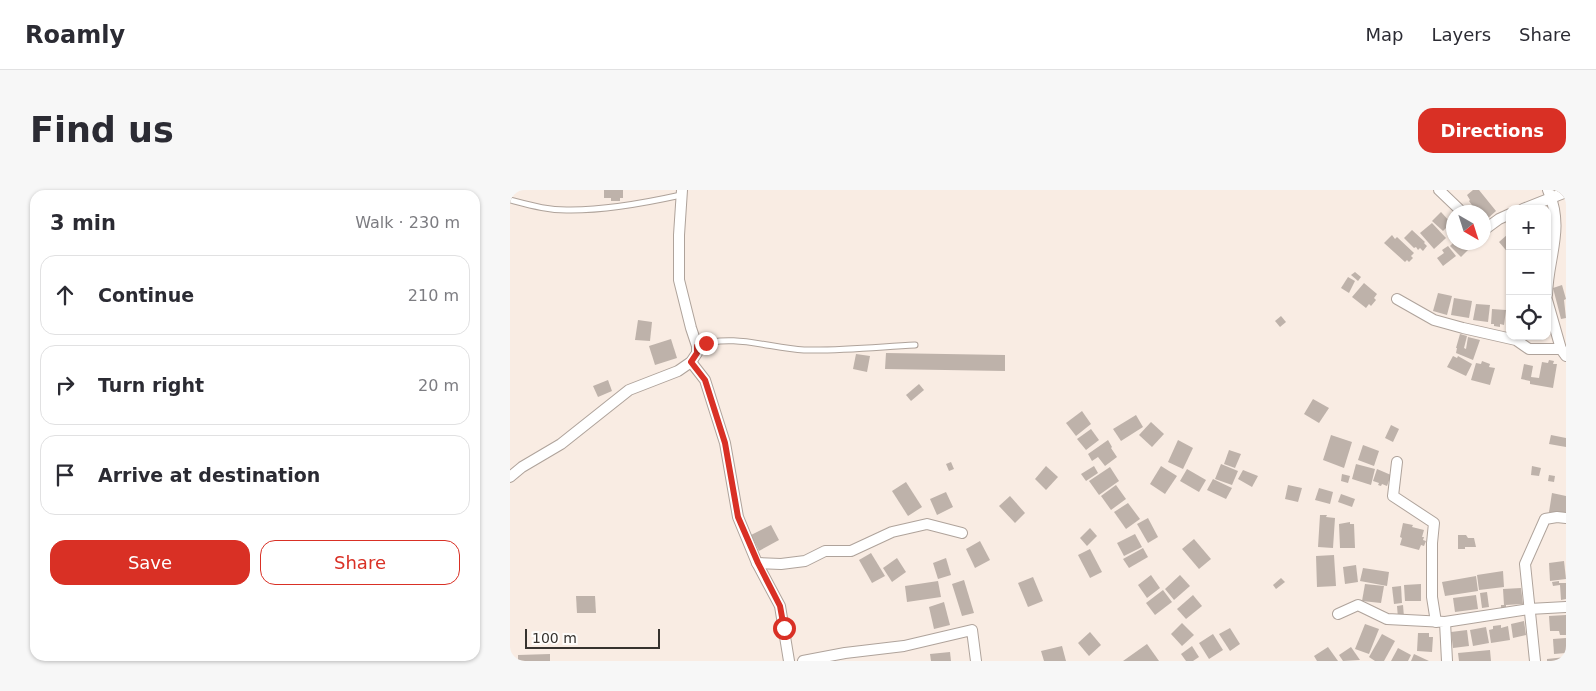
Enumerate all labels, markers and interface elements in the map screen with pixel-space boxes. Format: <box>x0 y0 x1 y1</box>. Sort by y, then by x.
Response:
text: Roamly <box>25 21 125 49</box>
text: Map <box>1365 24 1403 45</box>
text: Layers <box>1431 24 1491 45</box>
text: Share <box>1519 24 1571 45</box>
button: Directions <box>1418 108 1566 153</box>
text: Find us <box>30 110 174 150</box>
north arrow <box>1446 205 1491 250</box>
map controls <box>1506 205 1551 340</box>
button: + <box>1506 205 1551 250</box>
text: 3 min <box>50 211 116 235</box>
text: Walk · 230 m <box>355 213 460 232</box>
button: − <box>1506 250 1551 295</box>
icon: ahead <box>51 281 79 309</box>
text: Continue <box>98 284 194 306</box>
text: 210 m <box>408 286 459 305</box>
button: locate <box>1506 295 1551 340</box>
route end <box>695 332 718 355</box>
icon: right <box>51 371 79 399</box>
text: Turn right <box>98 374 204 396</box>
text: 20 m <box>418 376 459 395</box>
icon: arrive <box>51 461 79 489</box>
text: Arrive at destination <box>98 464 320 486</box>
button: Save <box>50 540 250 585</box>
button: Share <box>260 540 460 585</box>
route start <box>773 617 796 640</box>
scale bar <box>525 626 660 649</box>
text: 100 m <box>532 630 577 646</box>

